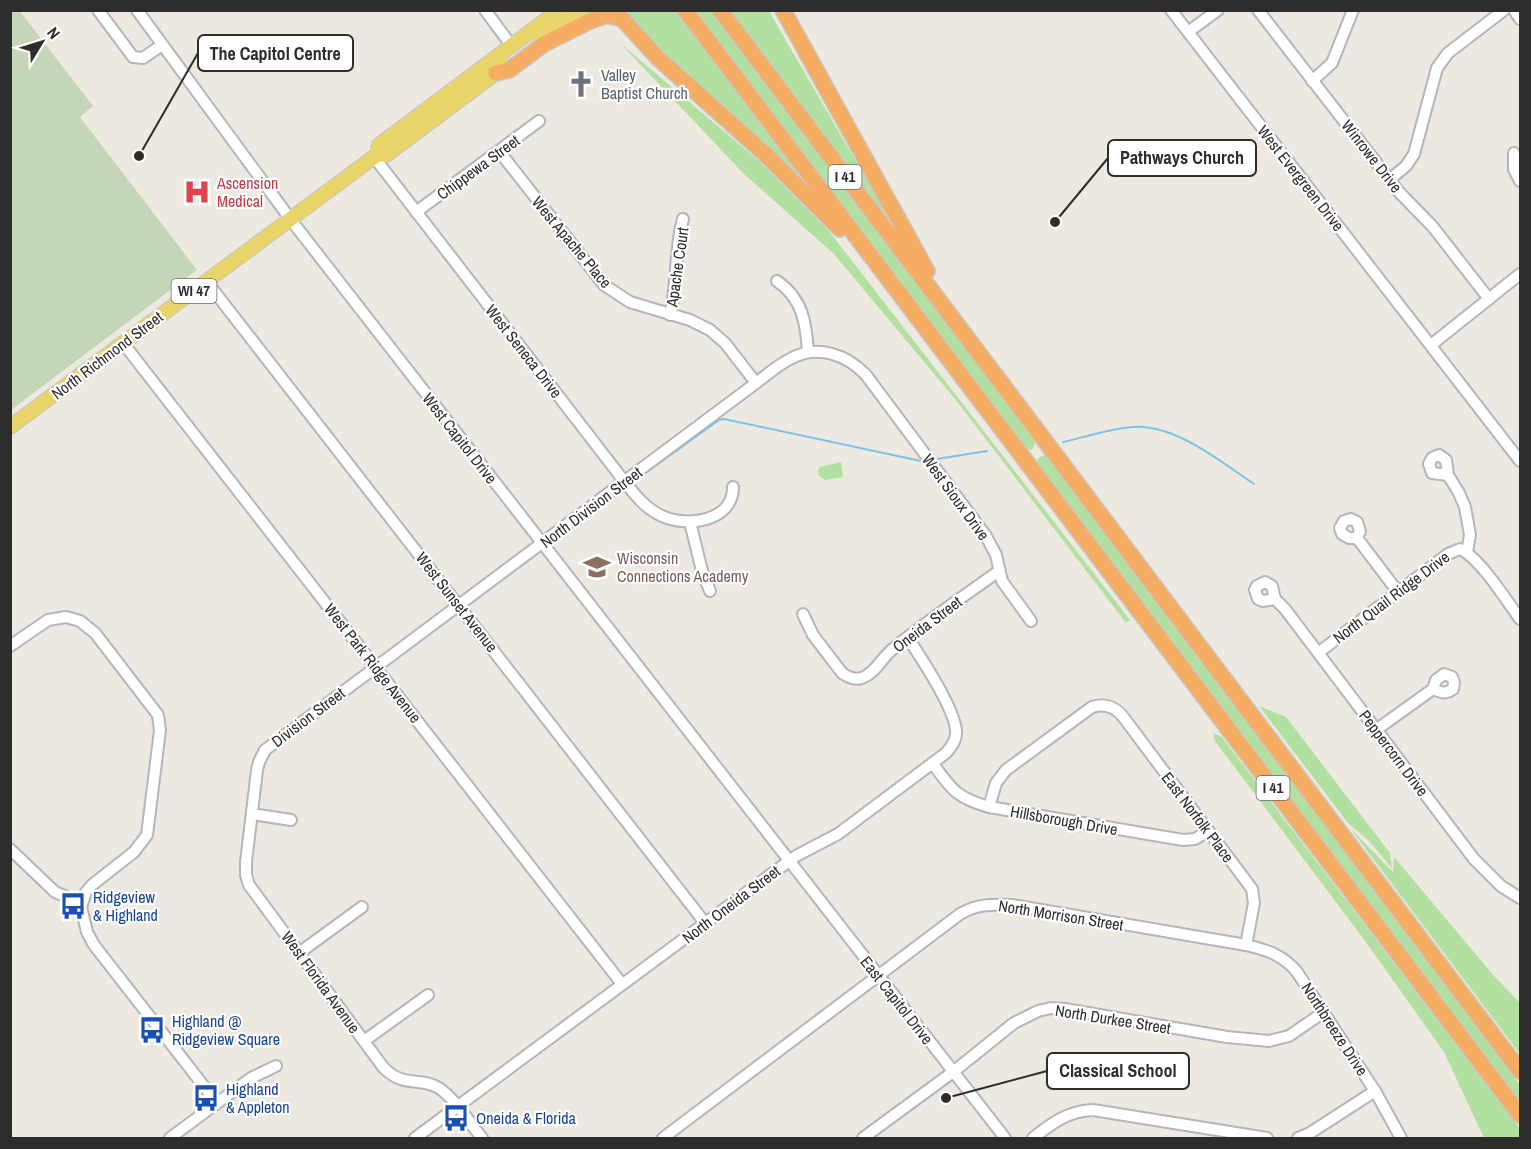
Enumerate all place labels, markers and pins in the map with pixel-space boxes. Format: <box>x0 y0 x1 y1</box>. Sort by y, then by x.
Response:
callout: The Capitol Centre <box>198 35 353 71</box>
place label: Valley Baptist Church <box>601 64 688 104</box>
church icon: Valley Baptist Church <box>566 69 596 99</box>
callout: Pathways Church <box>1108 140 1256 176</box>
place label: Ascension Medical <box>216 172 278 212</box>
hospital icon: Ascension Medical <box>182 177 212 207</box>
place label: Wisconsin Connections Academy <box>617 547 749 587</box>
school or university icon: Wisconsin Connections Academy <box>582 552 612 582</box>
place label: Ridgeview & Highland <box>93 886 158 926</box>
bus stop icon: Ridgeview & Highland <box>58 891 88 921</box>
place label: Highland @ Ridgeview Square <box>172 1010 280 1050</box>
bus stop icon: Highland @ Ridgeview Square <box>137 1015 167 1045</box>
callout: Classical School <box>1047 1053 1189 1089</box>
place label: Highland & Appleton <box>226 1078 289 1118</box>
bus stop icon: Highland & Appleton <box>191 1083 221 1113</box>
bus stop icon: Oneida & Florida <box>441 1103 471 1133</box>
place label: Oneida & Florida <box>476 1107 577 1129</box>

